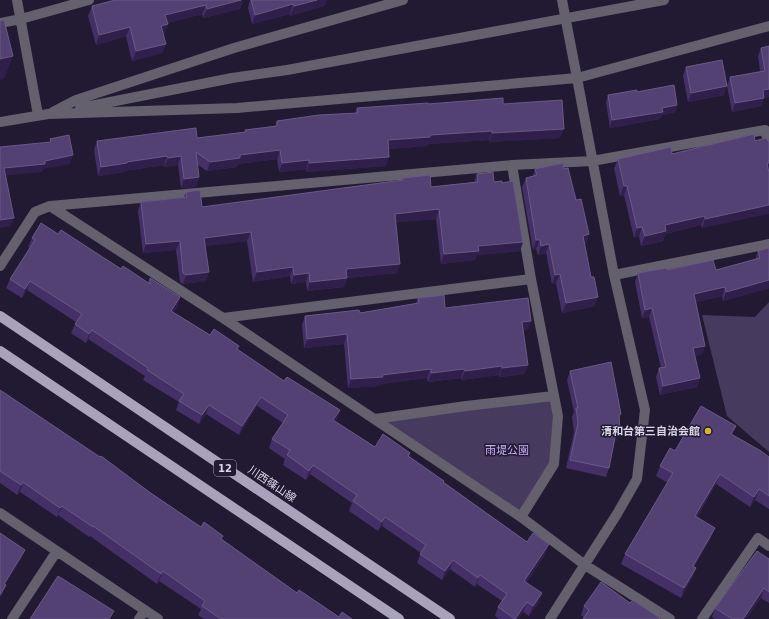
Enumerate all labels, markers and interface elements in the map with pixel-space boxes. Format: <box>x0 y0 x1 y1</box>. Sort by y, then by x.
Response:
place label: 清和台第三自治会館 <box>601 425 700 438</box>
marker: 清和台第三自治会館 <box>703 426 713 436</box>
park label: 雨堤公園 <box>485 444 529 457</box>
road number: 12 <box>214 460 236 476</box>
street label: 川西篠山線 <box>246 463 298 505</box>

